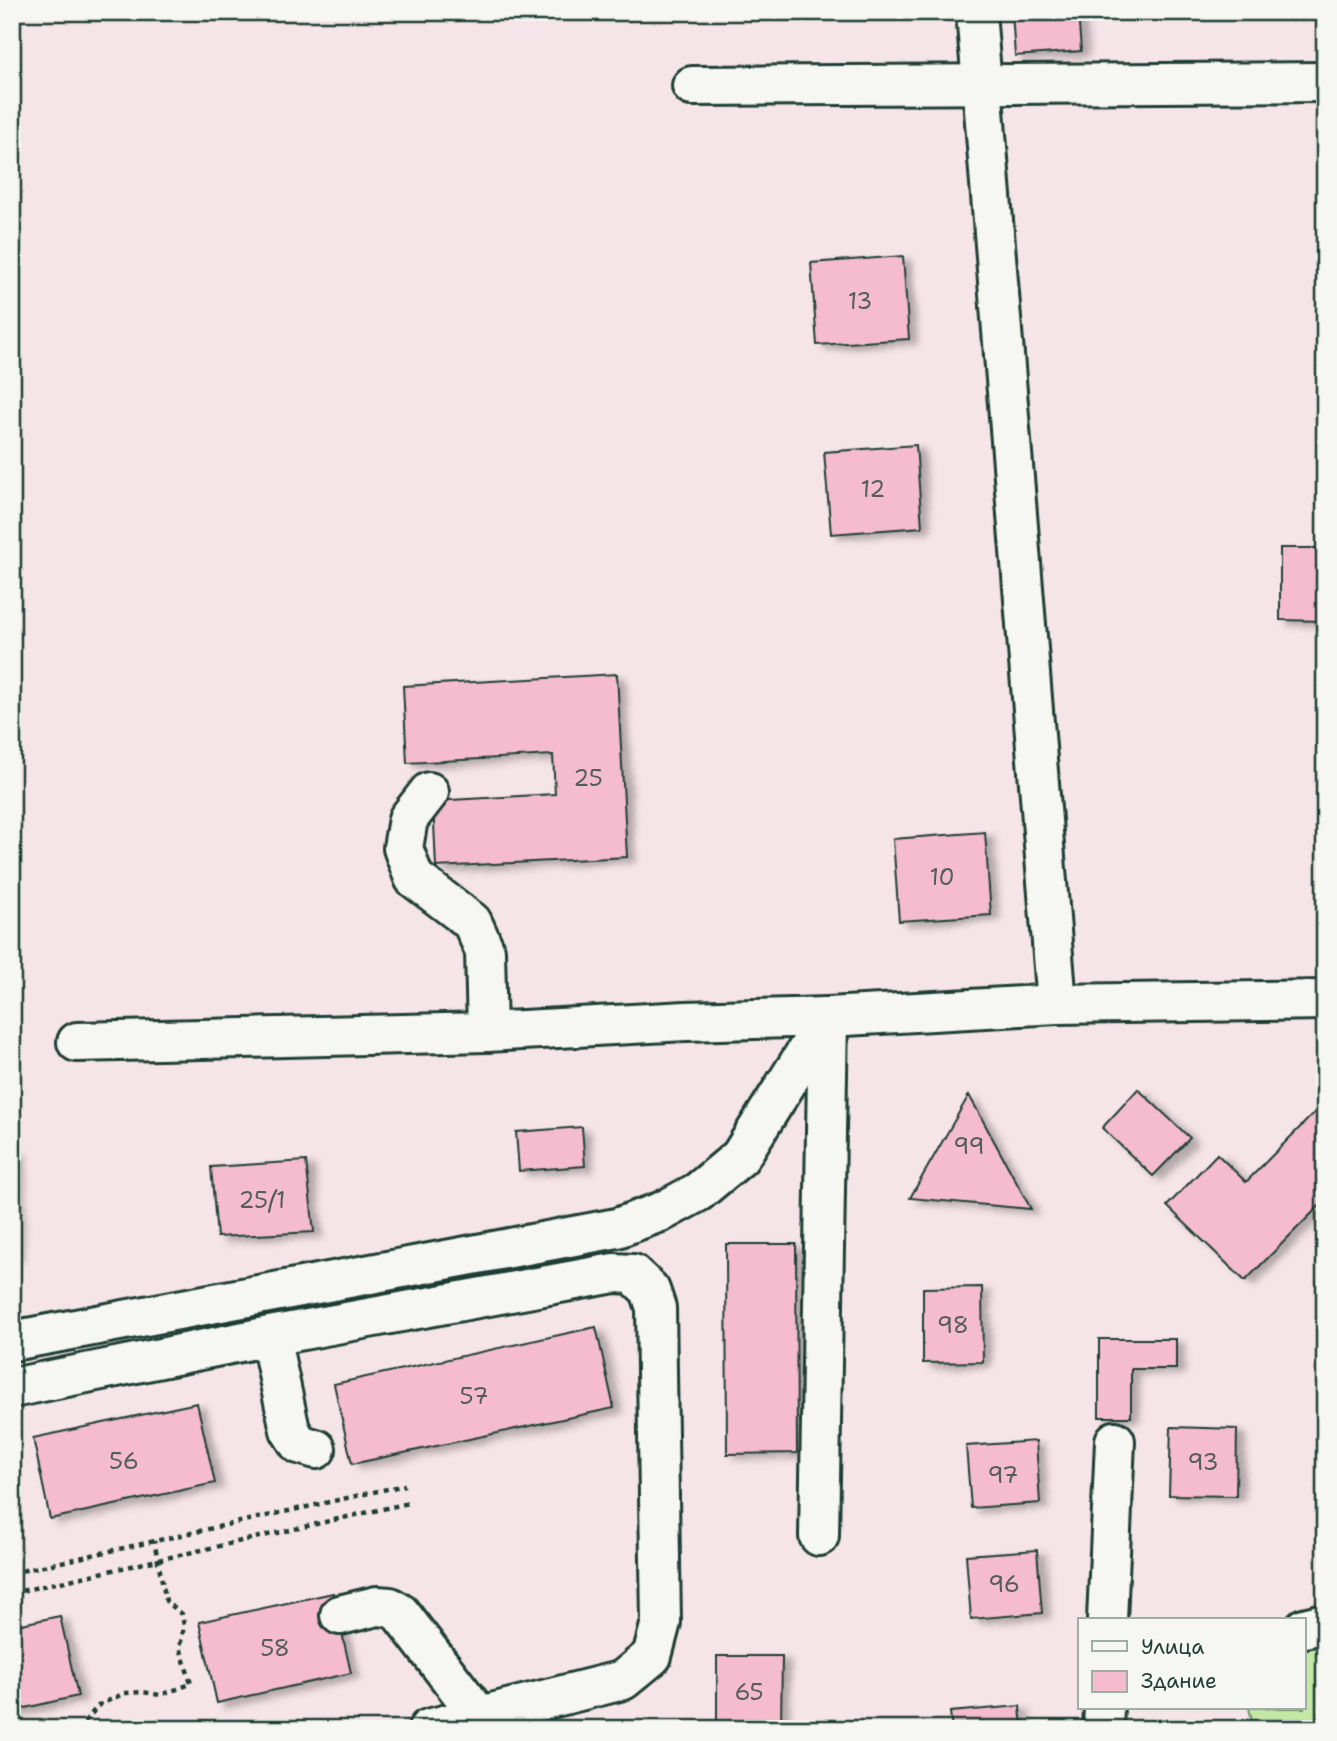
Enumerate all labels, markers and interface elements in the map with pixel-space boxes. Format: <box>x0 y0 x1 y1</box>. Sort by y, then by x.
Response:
house number: 13 <box>848 286 872 316</box>
house number: 12 <box>861 474 885 504</box>
house number: 25 <box>573 763 603 793</box>
house number: 10 <box>929 862 955 892</box>
house number: 99 <box>953 1131 985 1161</box>
house number: 25/1 <box>238 1185 286 1215</box>
house number: 98 <box>937 1310 969 1340</box>
house number: 57 <box>459 1381 489 1411</box>
house number: 56 <box>109 1446 139 1476</box>
house number: 93 <box>1187 1447 1219 1477</box>
house number: 97 <box>988 1460 1018 1490</box>
house number: 96 <box>988 1569 1020 1599</box>
legend <box>1078 1618 1306 1710</box>
house number: 58 <box>260 1633 290 1663</box>
text: Улица <box>1141 1633 1204 1661</box>
text: Здание <box>1141 1667 1217 1695</box>
house number: 65 <box>734 1677 764 1707</box>

